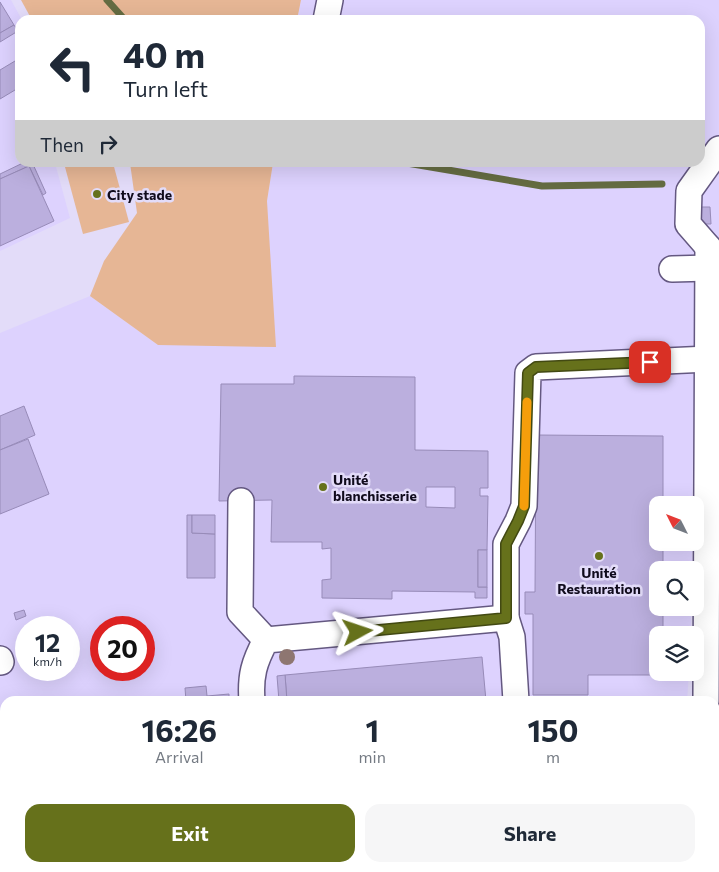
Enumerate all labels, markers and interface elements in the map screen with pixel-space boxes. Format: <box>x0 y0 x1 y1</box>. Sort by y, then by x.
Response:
text: 40 m <box>123 32 205 75</box>
icon: left <box>40 35 105 100</box>
text: Turn left <box>123 75 208 102</box>
icon: right <box>94 130 122 158</box>
text: Then <box>40 133 84 156</box>
place label: City stade <box>107 186 172 203</box>
marker: City stade <box>91 188 103 200</box>
pin <box>629 341 671 383</box>
icon: arrive <box>636 348 664 376</box>
place label: Unité blanchisserie <box>333 471 417 504</box>
marker: Unité blanchisserie <box>317 481 329 493</box>
north arrow <box>649 496 704 551</box>
map controls <box>649 496 704 681</box>
marker: Unité Restauration <box>593 550 605 562</box>
button: search <box>649 561 704 616</box>
place label: Unité Restauration <box>557 564 641 597</box>
position arrow <box>331 605 383 657</box>
speed limit sign: 20 <box>90 616 155 681</box>
button: layers <box>649 626 704 681</box>
text: 12 <box>35 627 60 657</box>
text: km/h <box>33 654 62 668</box>
text: 16:26 <box>142 711 217 748</box>
text: 1 <box>365 711 379 748</box>
text: 150 <box>527 711 578 748</box>
text: Arrival <box>155 747 204 766</box>
text: min <box>359 747 386 766</box>
text: m <box>546 747 560 766</box>
button: Exit <box>25 804 355 862</box>
button: Share <box>365 804 695 862</box>

